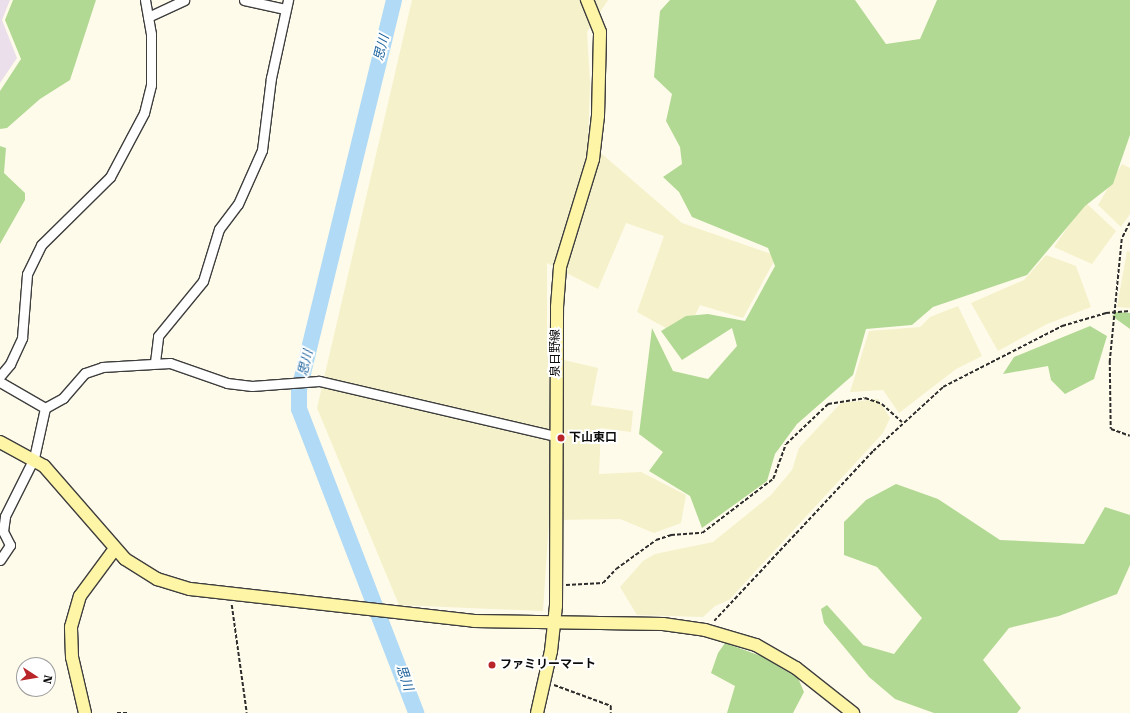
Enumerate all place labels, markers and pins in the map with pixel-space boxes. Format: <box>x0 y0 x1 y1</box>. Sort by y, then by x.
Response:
place label: 下山東口 <box>569 431 617 445</box>
marker: 下山東口 <box>556 433 566 443</box>
place label: ファミリーマート <box>500 658 596 672</box>
marker: ファミリーマート <box>487 660 497 670</box>

